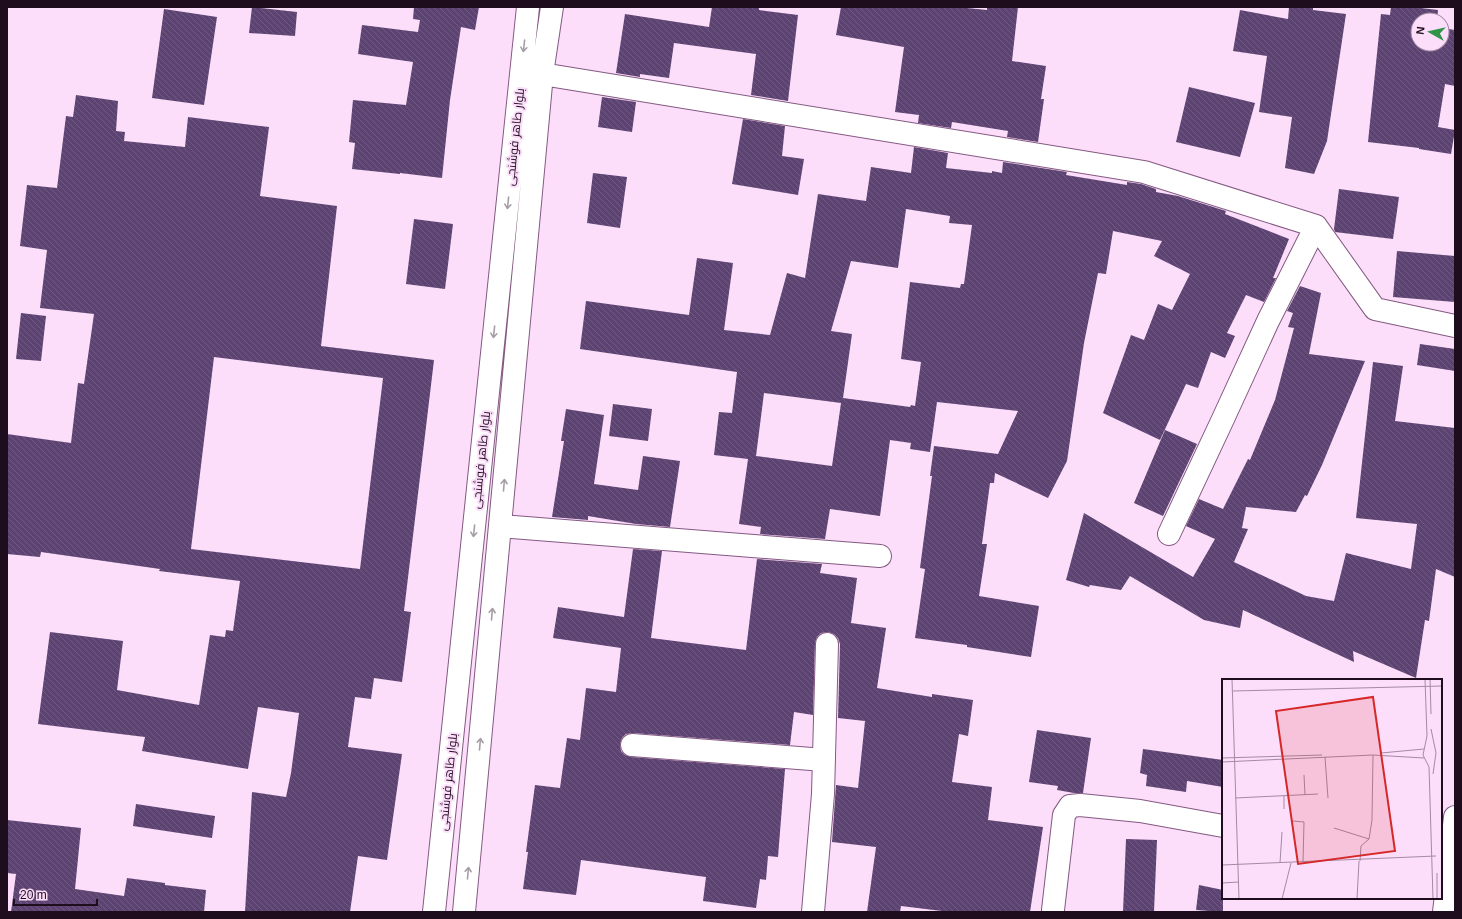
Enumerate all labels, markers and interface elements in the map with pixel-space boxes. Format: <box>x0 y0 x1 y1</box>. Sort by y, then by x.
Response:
north arrow <box>1410 12 1450 52</box>
text: N <box>1414 26 1427 35</box>
one-way arrow <box>521 39 528 52</box>
street label: بلوار طاهر فوشنجی <box>503 88 527 186</box>
one-way arrow <box>504 196 512 209</box>
one-way arrow <box>491 325 498 338</box>
street label: بلوار طاهر فوشنجی <box>469 411 493 509</box>
one-way arrow <box>500 479 507 492</box>
one-way arrow <box>470 524 477 537</box>
one-way arrow <box>488 608 495 621</box>
inset map <box>1222 679 1442 899</box>
street label: بلوار طاهر فوشنجی <box>436 733 460 831</box>
one-way arrow <box>476 738 483 751</box>
one-way arrow <box>464 867 471 880</box>
scale bar <box>14 881 97 907</box>
text: 20 m <box>20 888 47 902</box>

